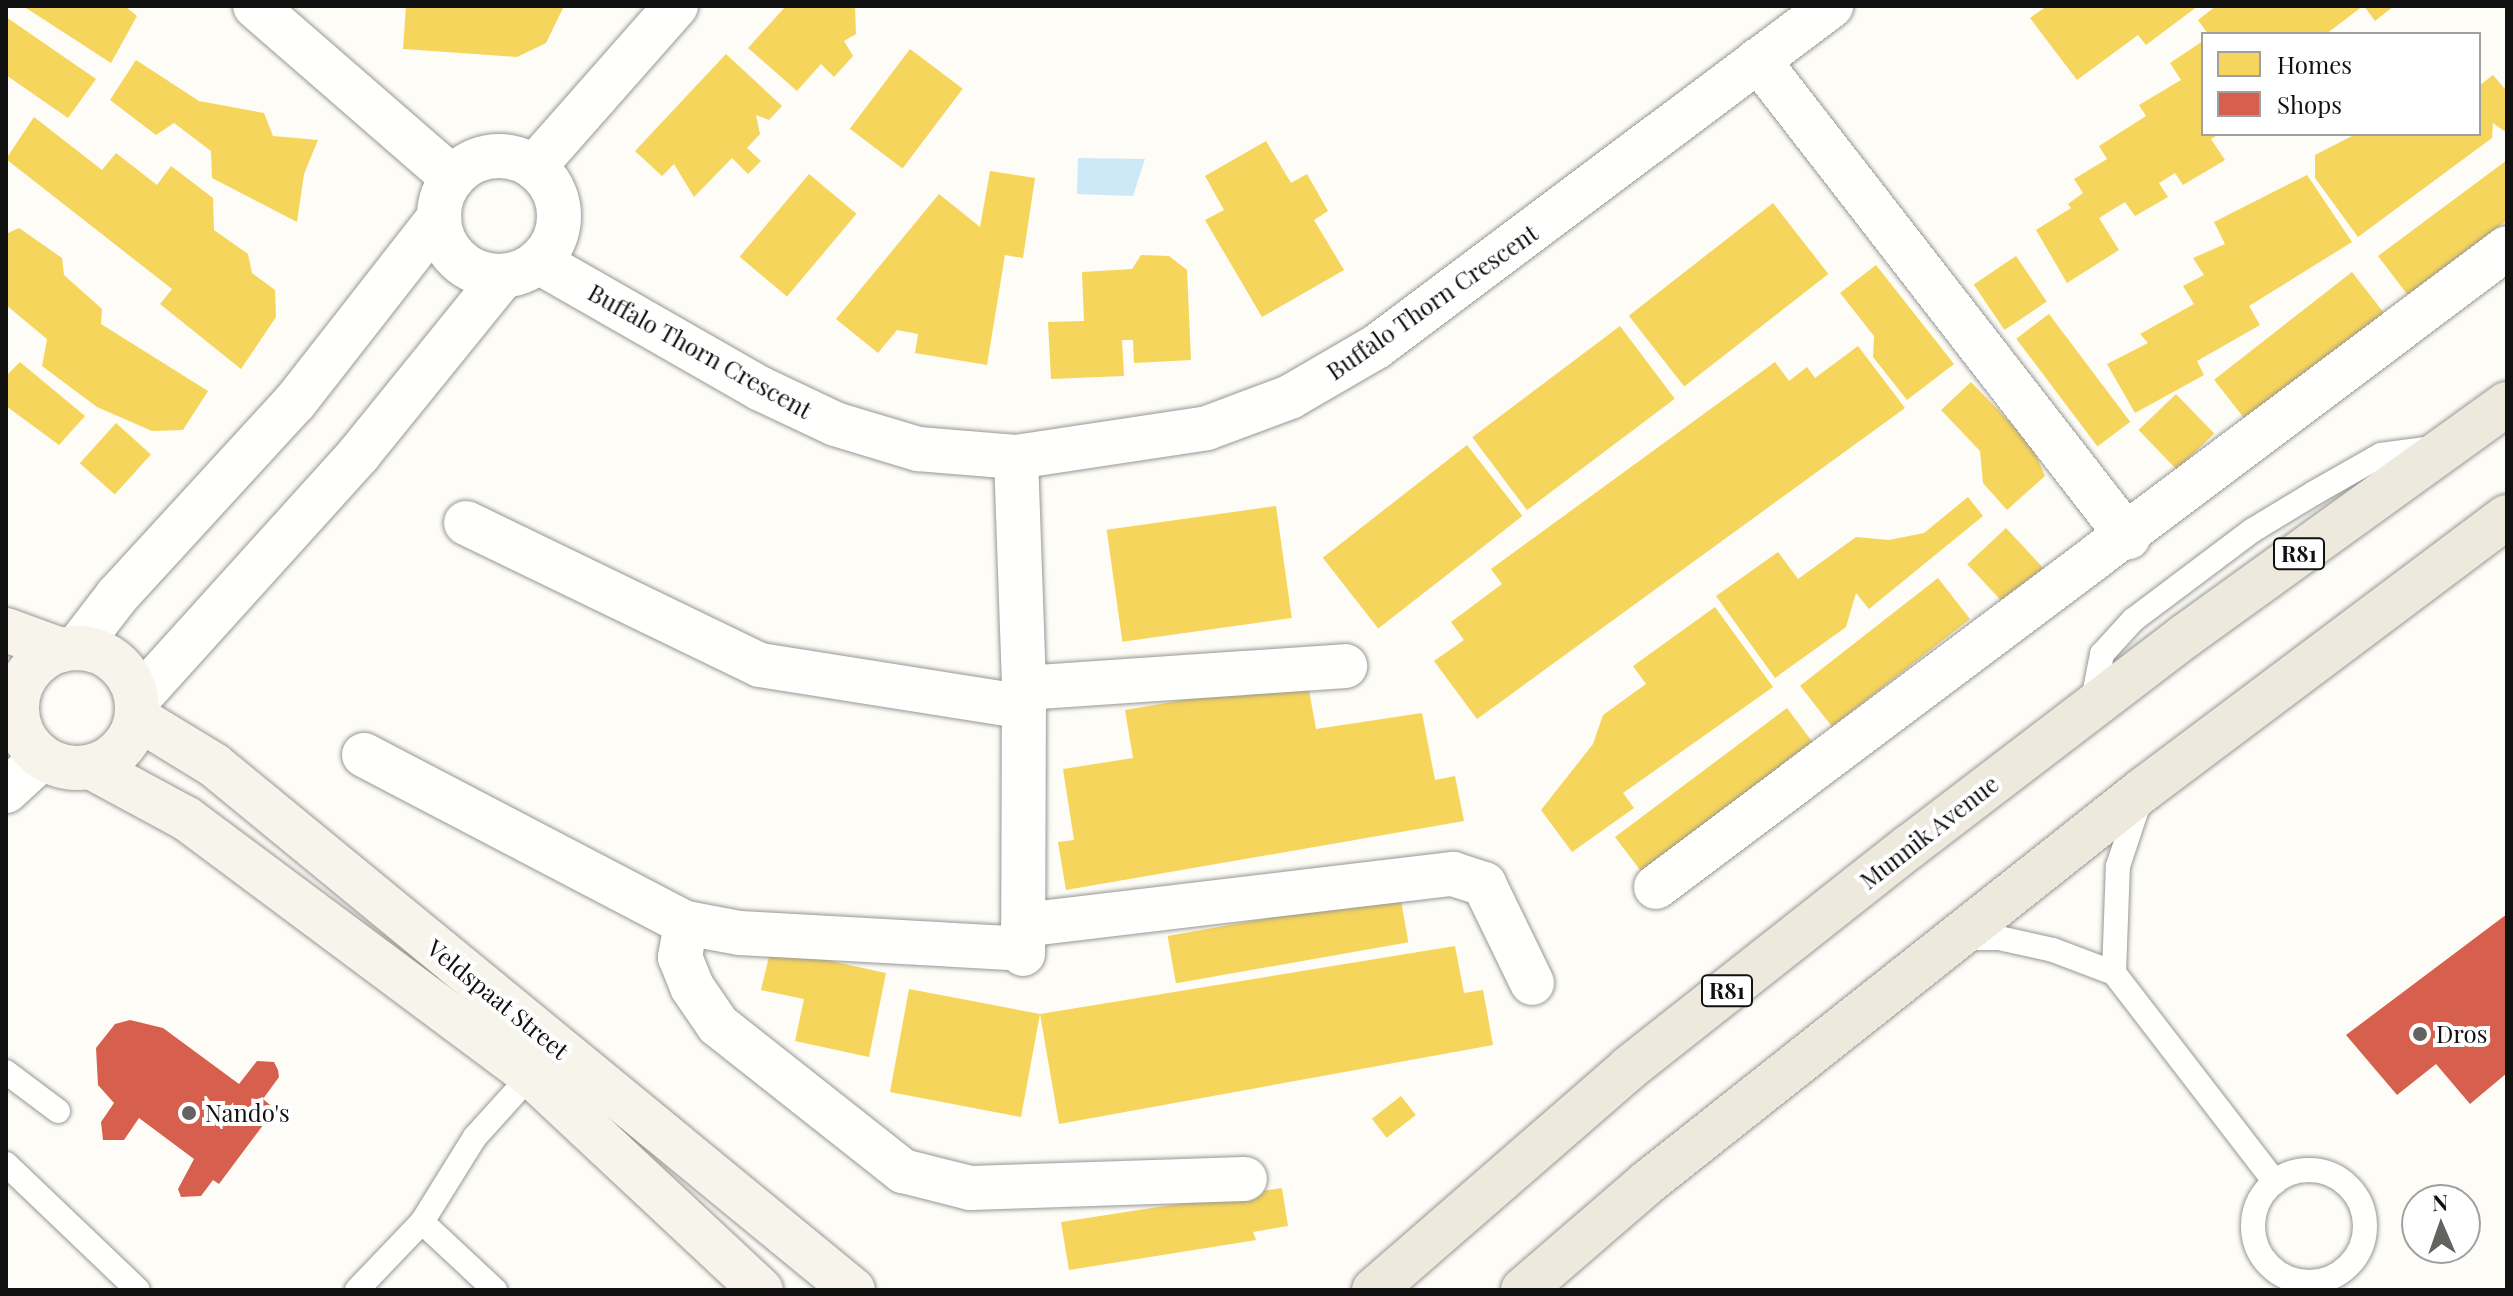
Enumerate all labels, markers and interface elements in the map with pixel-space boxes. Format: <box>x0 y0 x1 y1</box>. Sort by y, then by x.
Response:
legend <box>2201 32 2481 136</box>
text: Homes <box>2277 48 2352 80</box>
text: Shops <box>2277 88 2342 120</box>
street label: Buffalo Thorn Crescent <box>1321 218 1543 386</box>
street label: Buffalo Thorn Crescent <box>583 277 817 425</box>
road number: R81 <box>2273 536 2325 572</box>
street label: Munnik Avenue <box>1854 769 2004 895</box>
street label: Veldspaat Street <box>421 933 575 1065</box>
road number: R81 <box>1701 973 1753 1009</box>
place label: Dros <box>2436 1020 2487 1048</box>
marker: Dros <box>2411 1025 2429 1043</box>
place label: Nando's <box>205 1099 290 1127</box>
marker: Nando's <box>180 1104 198 1122</box>
north arrow <box>2401 1184 2481 1264</box>
text: N <box>2432 1187 2449 1217</box>

